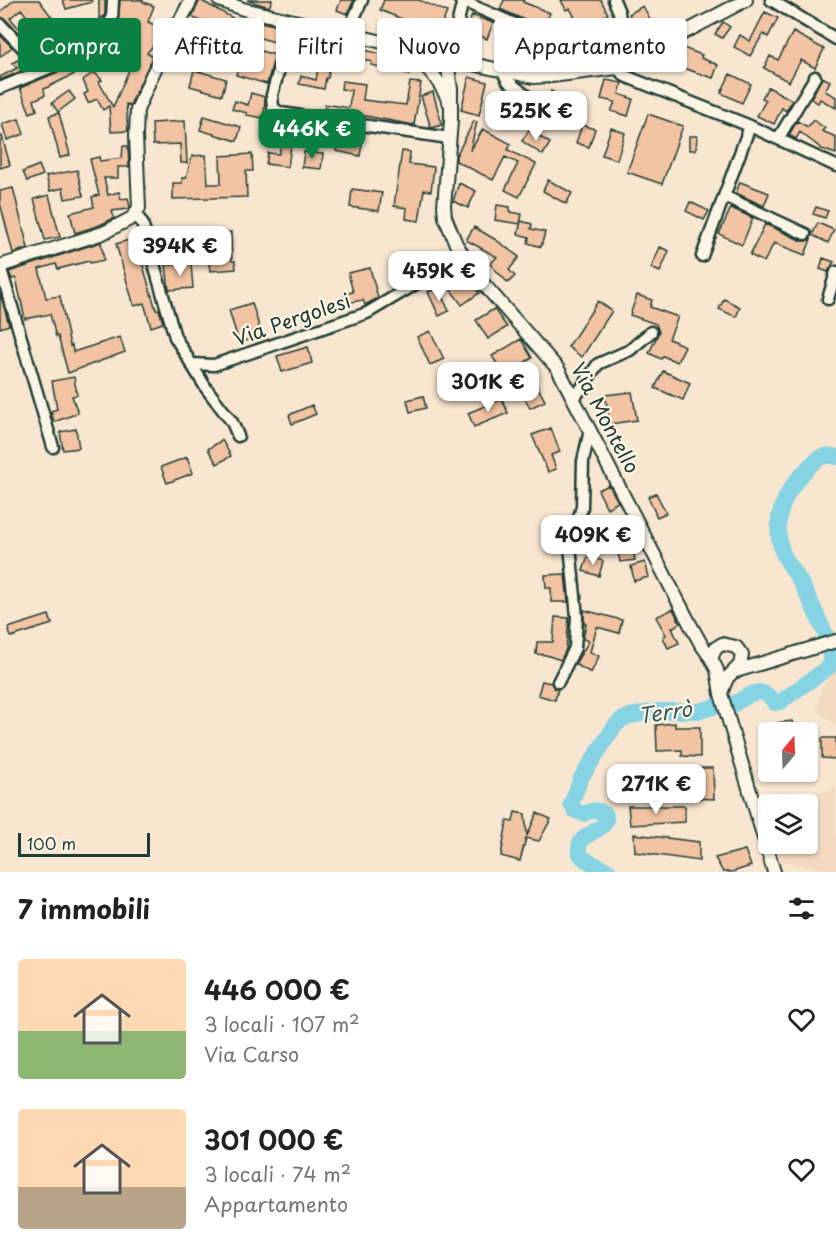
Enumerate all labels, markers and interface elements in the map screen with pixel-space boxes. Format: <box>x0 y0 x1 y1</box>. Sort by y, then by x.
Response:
chip: Compra <box>18 18 141 72</box>
chip: Affitta <box>153 18 264 72</box>
chip: Filtri <box>276 18 365 72</box>
chip: Nuovo <box>377 18 482 72</box>
chip: Appartamento <box>494 18 687 72</box>
pin: 525K € <box>487 91 585 142</box>
text: 525K € <box>499 95 573 125</box>
pin: 446K € <box>263 109 361 160</box>
text: 446K € <box>273 113 351 143</box>
pin: 394K € <box>131 226 229 277</box>
text: 394K € <box>142 230 218 260</box>
pin: 459K € <box>390 251 488 302</box>
text: 459K € <box>402 255 476 285</box>
street label: Via Pergolesi <box>229 285 354 353</box>
street label: Via Montello <box>564 357 648 478</box>
pin: 301K € <box>439 362 537 413</box>
text: 301K € <box>451 366 525 396</box>
pin: 409K € <box>544 515 642 566</box>
text: 409K € <box>555 519 631 549</box>
water label: Terrò <box>636 691 695 731</box>
north arrow <box>758 722 818 782</box>
map controls <box>758 722 818 854</box>
pin: 271K € <box>607 764 705 815</box>
text: 271K € <box>621 768 691 798</box>
button: layers <box>758 794 818 854</box>
scale bar <box>18 830 150 858</box>
text: 100 m <box>27 831 76 855</box>
text: 7 immobili <box>18 889 150 928</box>
icon: filters <box>785 892 818 925</box>
text: 446 000 € <box>204 970 350 1009</box>
icon: home <box>66 983 138 1055</box>
icon: heart <box>785 1003 818 1036</box>
text: 3 locali · 107 m² <box>204 1009 360 1039</box>
text: Via Carso <box>204 1039 299 1069</box>
text: 301 000 € <box>204 1120 343 1159</box>
icon: home <box>66 1133 138 1205</box>
icon: heart <box>785 1153 818 1186</box>
text: 3 locali · 74 m² <box>204 1159 351 1189</box>
text: Appartamento <box>204 1189 348 1219</box>

